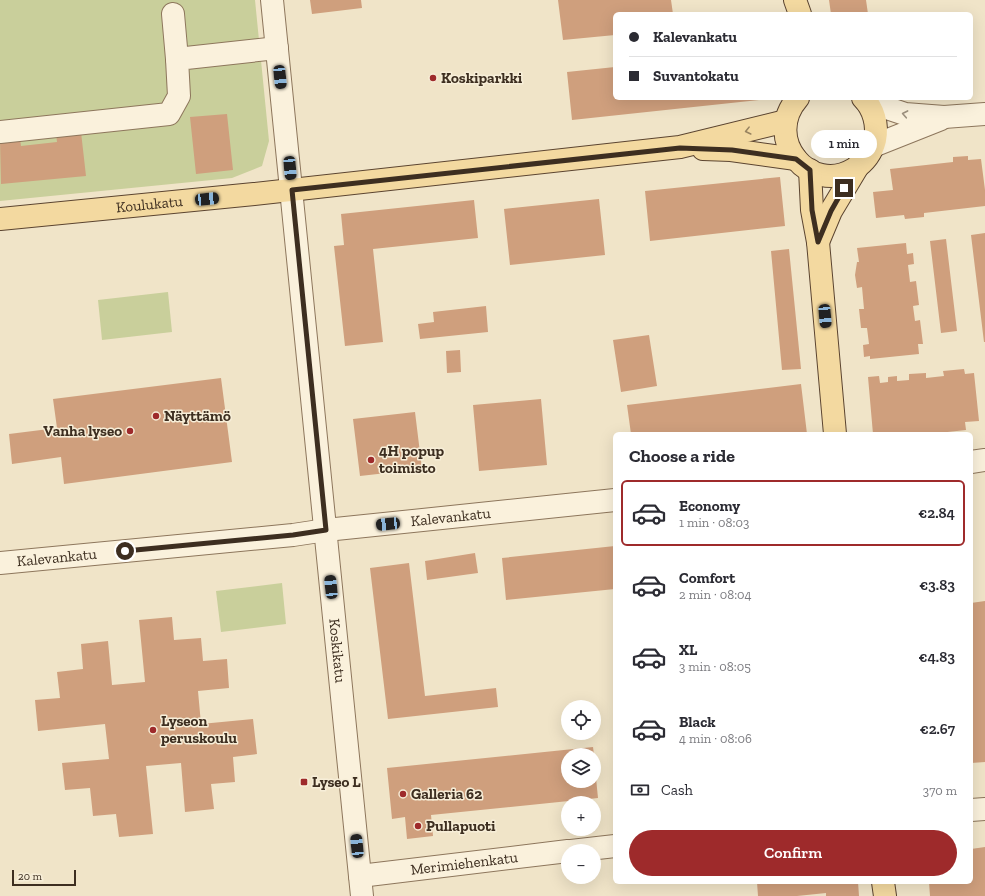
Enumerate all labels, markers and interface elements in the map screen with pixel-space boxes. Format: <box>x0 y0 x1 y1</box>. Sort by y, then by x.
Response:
text: Kalevankatu <box>653 28 737 46</box>
car <box>273 64 287 90</box>
text: Suvantokatu <box>653 67 739 85</box>
place label: Koskiparkki <box>441 69 523 87</box>
marker: Koskiparkki <box>428 73 438 83</box>
one-way arrow <box>902 110 908 118</box>
one-way arrow <box>745 126 751 134</box>
callout: 1 min <box>811 130 877 158</box>
text: 1 min <box>829 136 859 151</box>
car <box>283 156 297 180</box>
route end <box>835 179 853 197</box>
street label: Koulukatu <box>115 192 184 217</box>
car <box>194 192 220 206</box>
car <box>818 304 832 328</box>
place label: Näyttämö <box>164 407 231 425</box>
marker: Näyttämö <box>151 411 161 421</box>
place label: Vanha lyseo <box>43 422 122 440</box>
marker: Vanha lyseo <box>125 426 135 436</box>
place label: 4H popup toimisto <box>379 442 445 477</box>
text: Choose a ride <box>629 445 735 467</box>
marker: 4H popup toimisto <box>366 455 376 465</box>
icon: car <box>631 495 667 531</box>
text: Economy <box>679 497 740 515</box>
street label: Kalevankatu <box>410 504 492 530</box>
text: €2.84 <box>918 504 955 522</box>
text: 1 min · 08:03 <box>679 515 749 530</box>
car <box>375 517 401 531</box>
route start <box>116 542 134 560</box>
street label: Kalevankatu <box>16 545 98 570</box>
icon: car <box>631 567 667 603</box>
text: Comfort <box>679 569 735 587</box>
car <box>324 574 338 600</box>
text: €3.83 <box>919 576 955 594</box>
text: 2 min · 08:04 <box>679 587 752 602</box>
street label: Koskikatu <box>325 618 350 684</box>
icon: car <box>631 639 667 675</box>
text: XL <box>679 641 697 659</box>
text: €4.83 <box>919 648 955 666</box>
text: 3 min · 08:05 <box>679 659 751 674</box>
map controls <box>561 700 601 884</box>
button: locate <box>561 700 601 740</box>
icon: car <box>631 711 667 747</box>
place label: Lyseon peruskoulu <box>161 712 237 747</box>
text: Black <box>679 713 716 731</box>
text: €2.67 <box>920 720 955 738</box>
marker: Lyseon peruskoulu <box>148 725 158 735</box>
text: 4 min · 08:06 <box>679 731 752 746</box>
button: layers <box>561 748 601 788</box>
place label: Lyseo L <box>312 773 361 791</box>
marker: Lyseo L <box>299 777 309 787</box>
icon: cash <box>629 779 651 801</box>
text: Cash <box>661 781 693 799</box>
text: 370 m <box>923 783 957 798</box>
place label: Galleria 62 <box>411 785 482 803</box>
marker: Galleria 62 <box>398 789 408 799</box>
button: + <box>561 796 601 836</box>
place label: Pullapuoti <box>426 817 496 835</box>
marker: Pullapuoti <box>413 821 423 831</box>
button: Confirm <box>629 830 957 876</box>
car <box>350 833 364 859</box>
button: − <box>561 844 601 884</box>
street label: Merimiehenkatu <box>410 848 519 879</box>
scale bar <box>12 868 76 887</box>
text: 20 m <box>18 870 42 883</box>

